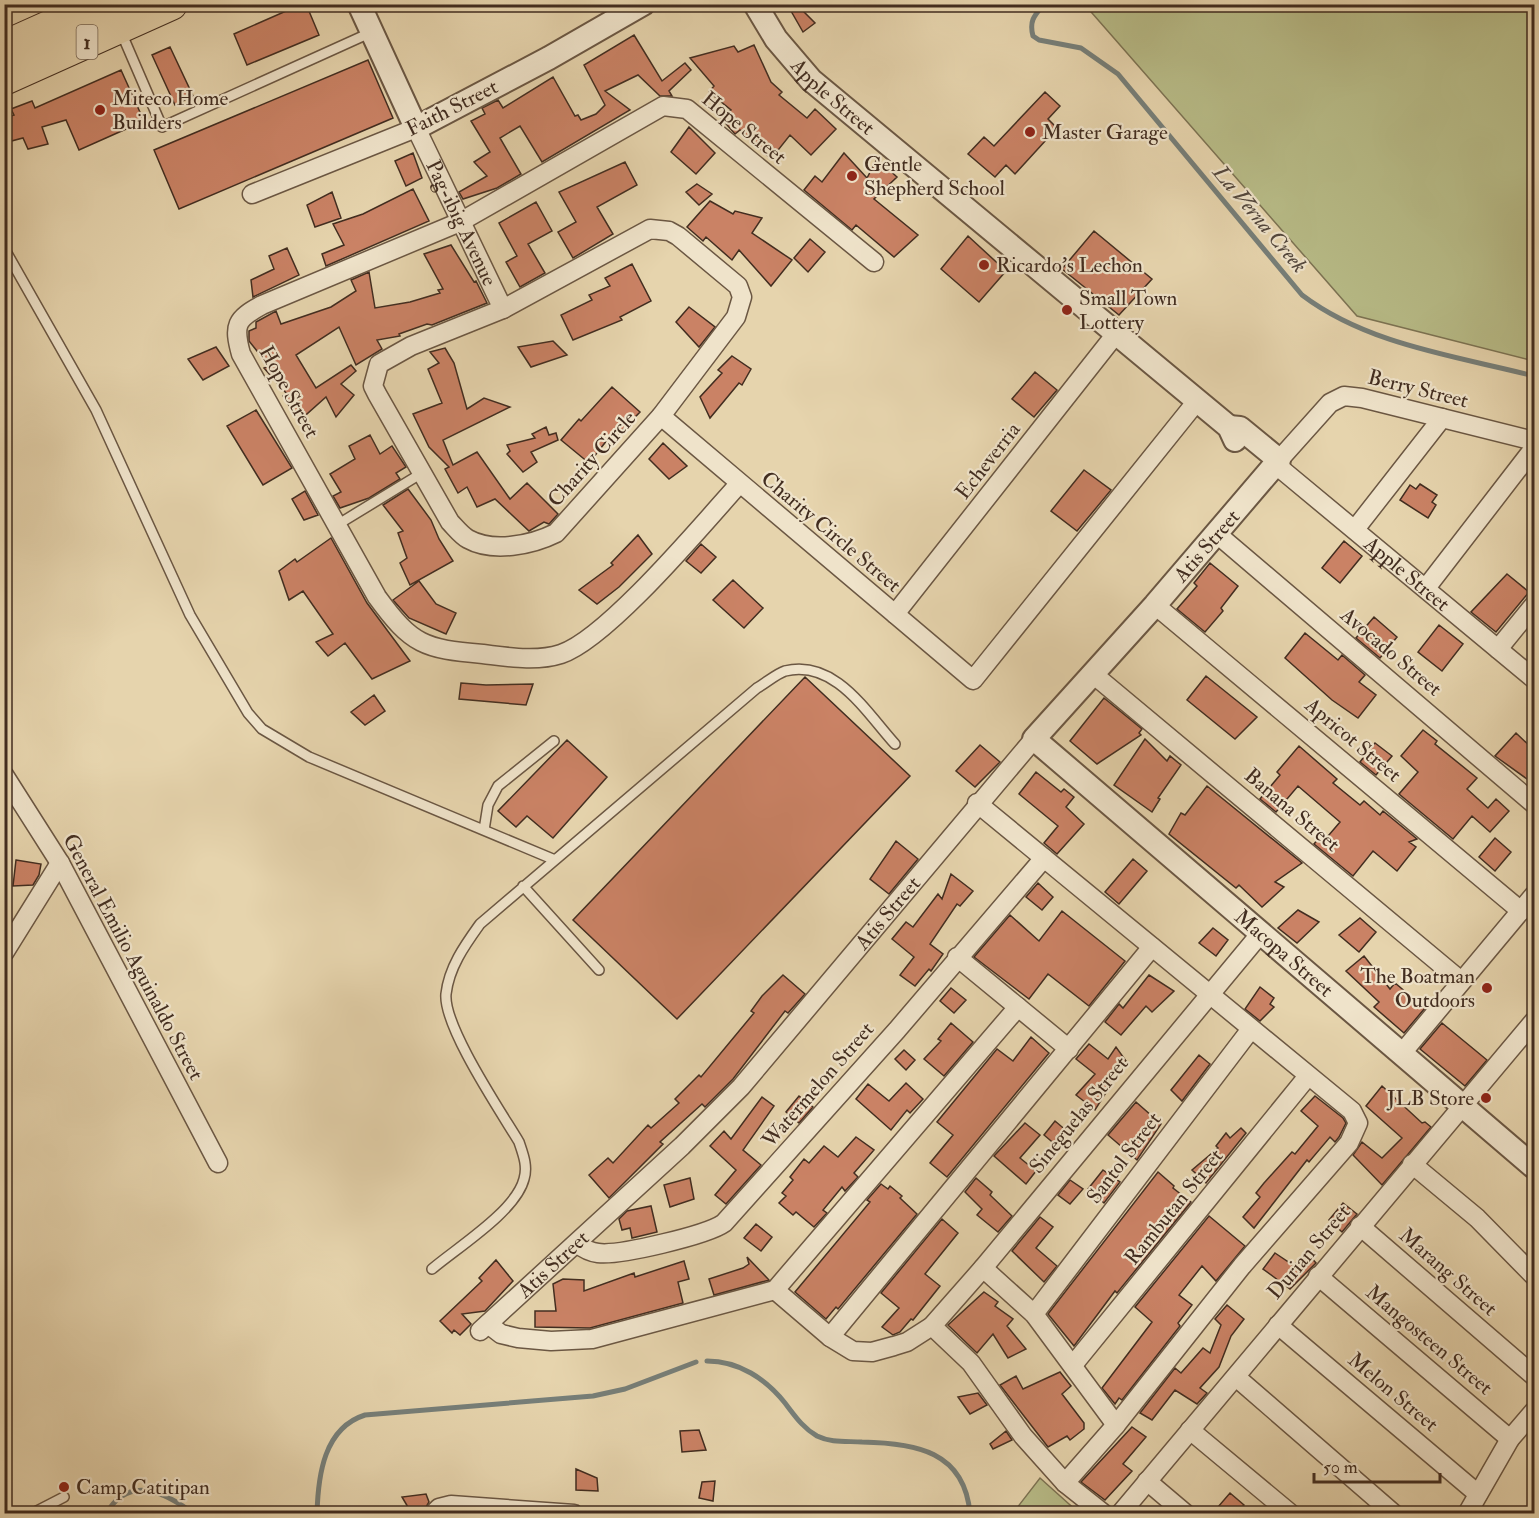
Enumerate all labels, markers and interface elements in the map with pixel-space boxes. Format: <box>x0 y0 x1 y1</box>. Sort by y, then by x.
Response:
road number: 1 <box>76 25 98 59</box>
street label: Apple Street <box>784 52 881 141</box>
street label: Faith Street <box>402 73 503 143</box>
place label: Miteco Home Builders <box>112 85 229 136</box>
street label: Hope Street <box>696 86 792 171</box>
marker: Miteco Home Builders <box>93 103 107 117</box>
place label: Master Garage <box>1042 119 1168 146</box>
marker: Master Garage <box>1023 125 1037 139</box>
place label: Gentle Shepherd School <box>864 151 1005 202</box>
street label: Pag-ibig Avenue <box>420 155 503 290</box>
water label: La Verna Creek <box>1206 159 1313 279</box>
marker: Gentle Shepherd School <box>845 169 859 183</box>
place label: Ricardo's Lechon <box>996 252 1143 279</box>
marker: Ricardo's Lechon <box>977 258 991 272</box>
place label: Small Town Lottery <box>1079 285 1178 336</box>
marker: Small Town Lottery <box>1060 303 1074 317</box>
street label: Hope Street <box>253 341 325 443</box>
street label: Berry Street <box>1365 364 1471 415</box>
street label: Charity Circle <box>542 405 642 513</box>
street label: Echeverria <box>949 417 1027 505</box>
street label: Charity Circle Street <box>755 465 907 599</box>
street label: Atis Street <box>1167 504 1246 589</box>
street label: Apple Street <box>1358 530 1456 617</box>
street label: Avocado Street <box>1334 601 1447 702</box>
street label: Apricot Street <box>1299 691 1407 788</box>
street label: Banana Street <box>1239 762 1345 858</box>
street label: General Emilio Aguinaldo Street <box>56 829 210 1085</box>
street label: Atis Street <box>848 870 926 956</box>
street label: Macopa Street <box>1229 903 1339 1003</box>
place label: The Boatman Outdoors <box>1360 963 1475 1014</box>
marker: The Boatman Outdoors <box>1480 981 1494 995</box>
street label: Watermelon Street <box>755 1016 880 1154</box>
street label: Sineguelas Street <box>1023 1051 1135 1179</box>
place label: JLB Store <box>1386 1085 1474 1112</box>
marker: JLB Store <box>1479 1091 1493 1105</box>
street label: Santol Street <box>1081 1107 1167 1209</box>
street label: Rambutan Street <box>1119 1143 1229 1271</box>
street label: Durian Street <box>1261 1199 1357 1305</box>
street label: Marang Street <box>1393 1222 1503 1322</box>
street label: Atis Street <box>511 1224 595 1304</box>
street label: Mangosteen Street <box>1360 1279 1498 1401</box>
street label: Melon Street <box>1342 1346 1444 1438</box>
scale bar <box>1314 1446 1440 1484</box>
text: 50 m <box>1323 1456 1358 1479</box>
place label: Camp Catitipan <box>76 1474 210 1501</box>
marker: Camp Catitipan <box>57 1480 71 1494</box>

